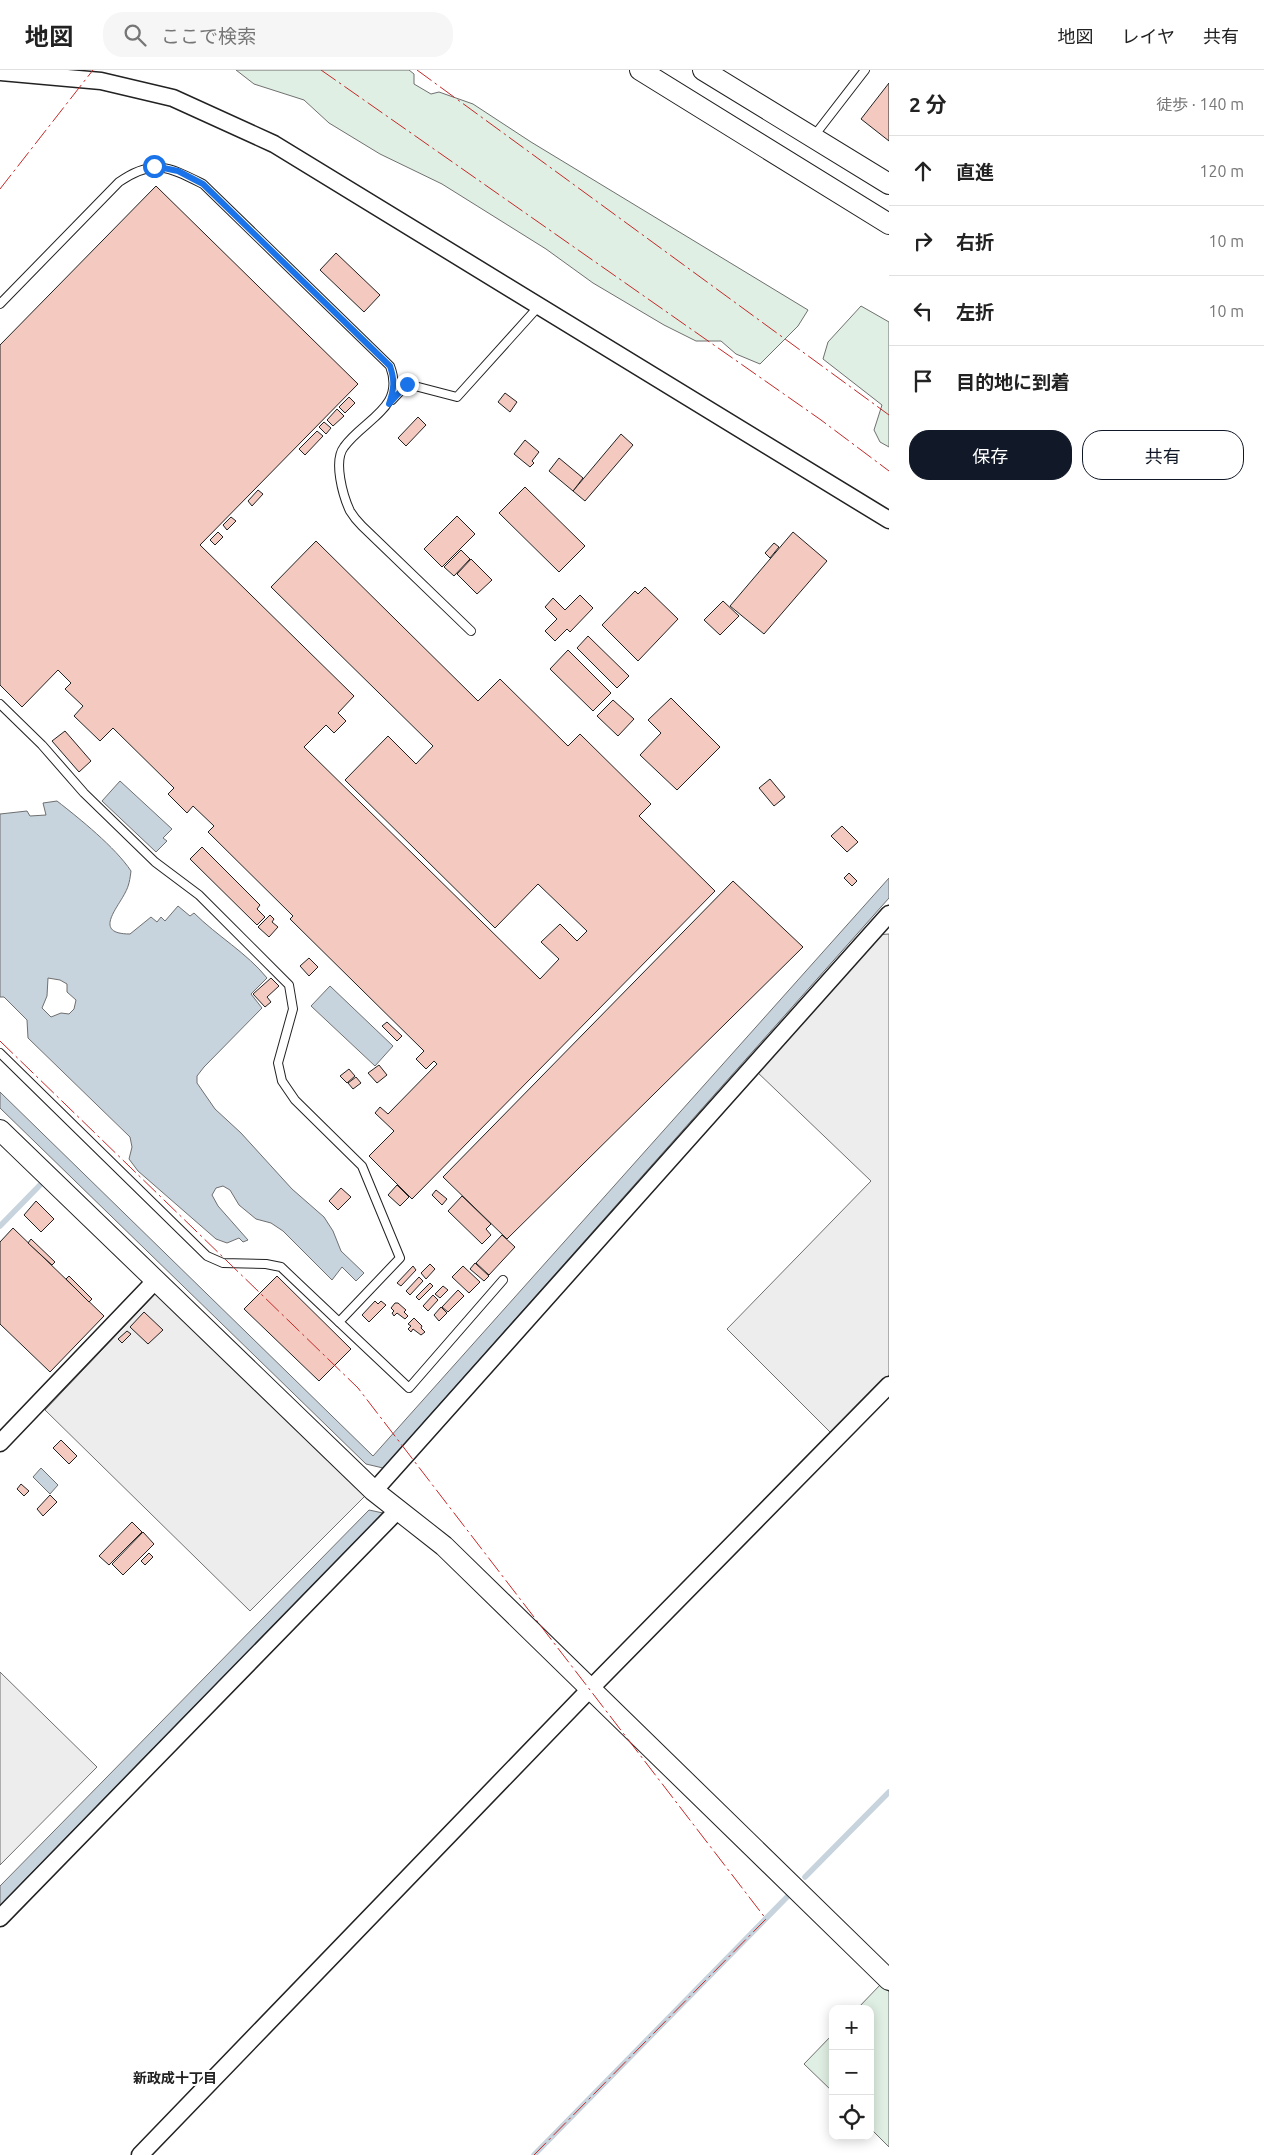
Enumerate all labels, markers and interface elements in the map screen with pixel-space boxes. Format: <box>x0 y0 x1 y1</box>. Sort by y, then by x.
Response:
search box <box>103 12 453 57</box>
icon: search <box>121 21 149 49</box>
text: 地図 <box>25 23 73 50</box>
text: ここで検索 <box>161 25 256 47</box>
text: 地図 <box>1058 26 1094 46</box>
text: レイヤ <box>1122 26 1175 46</box>
text: 共有 <box>1203 26 1239 46</box>
text: 2 分 <box>909 92 947 116</box>
text: 徒歩 · 140 m <box>1156 95 1244 113</box>
route start <box>143 155 166 178</box>
icon: ahead <box>909 157 937 185</box>
text: 直進 <box>956 161 994 183</box>
text: 120 m <box>1199 162 1244 180</box>
icon: right <box>909 227 937 255</box>
text: 右折 <box>956 231 994 253</box>
text: 10 m <box>1208 232 1244 250</box>
icon: left <box>909 297 937 325</box>
text: 左折 <box>956 301 994 323</box>
text: 10 m <box>1208 302 1244 320</box>
icon: arrive <box>909 367 937 395</box>
text: 目的地に到着 <box>956 371 1070 393</box>
route end <box>396 373 419 396</box>
button: 保存 <box>909 430 1072 480</box>
button: 共有 <box>1082 430 1244 480</box>
map controls <box>829 2005 874 2140</box>
button: + <box>829 2005 874 2050</box>
button: − <box>829 2050 874 2095</box>
district label: 新政成十丁目 <box>133 2070 217 2086</box>
button: locate <box>829 2095 874 2140</box>

